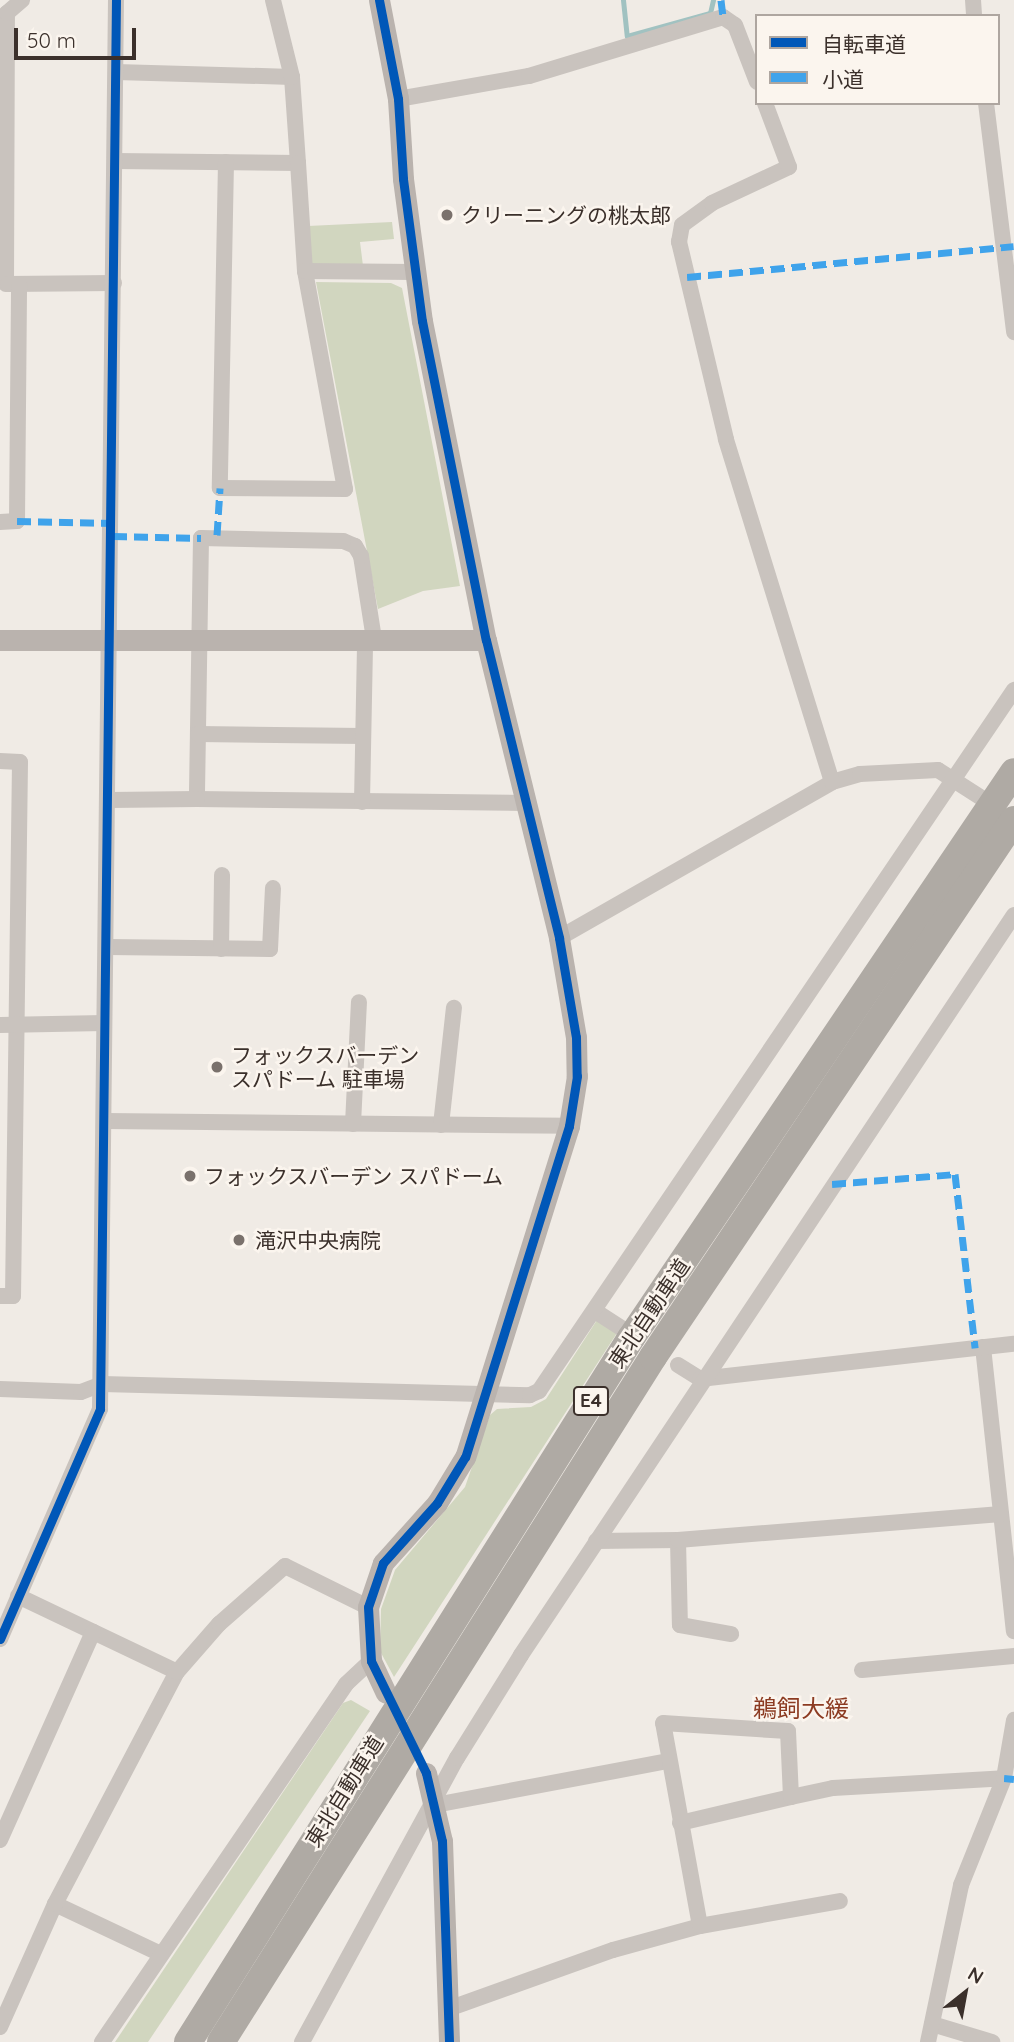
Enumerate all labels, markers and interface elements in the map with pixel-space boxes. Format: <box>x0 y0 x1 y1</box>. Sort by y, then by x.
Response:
scale bar <box>18 14 140 58</box>
legend <box>755 14 1000 105</box>
text: 50 m <box>27 27 76 53</box>
text: 自転車道 <box>822 31 906 57</box>
text: 小道 <box>822 66 864 92</box>
place label: クリーニングの桃太郎 <box>461 202 671 228</box>
marker: クリーニングの桃太郎 <box>439 207 455 223</box>
place label: フォックスバーデン スパドーム 駐車場 <box>231 1042 420 1092</box>
marker: フォックスバーデン スパドーム 駐車場 <box>209 1059 225 1075</box>
place label: フォックスバーデン スパドーム <box>204 1163 504 1189</box>
marker: フォックスバーデン スパドーム <box>182 1168 198 1184</box>
place label: 滝沢中央病院 <box>255 1227 381 1253</box>
marker: 滝沢中央病院 <box>229 1230 249 1250</box>
street label: 東北自動車道 <box>603 1254 695 1372</box>
road number: E4 <box>572 1386 610 1416</box>
district label: 鵜飼大緩 <box>753 1695 849 1723</box>
street label: 東北自動車道 <box>300 1731 388 1851</box>
north arrow <box>930 1958 1000 2028</box>
text: N <box>964 1961 988 1989</box>

